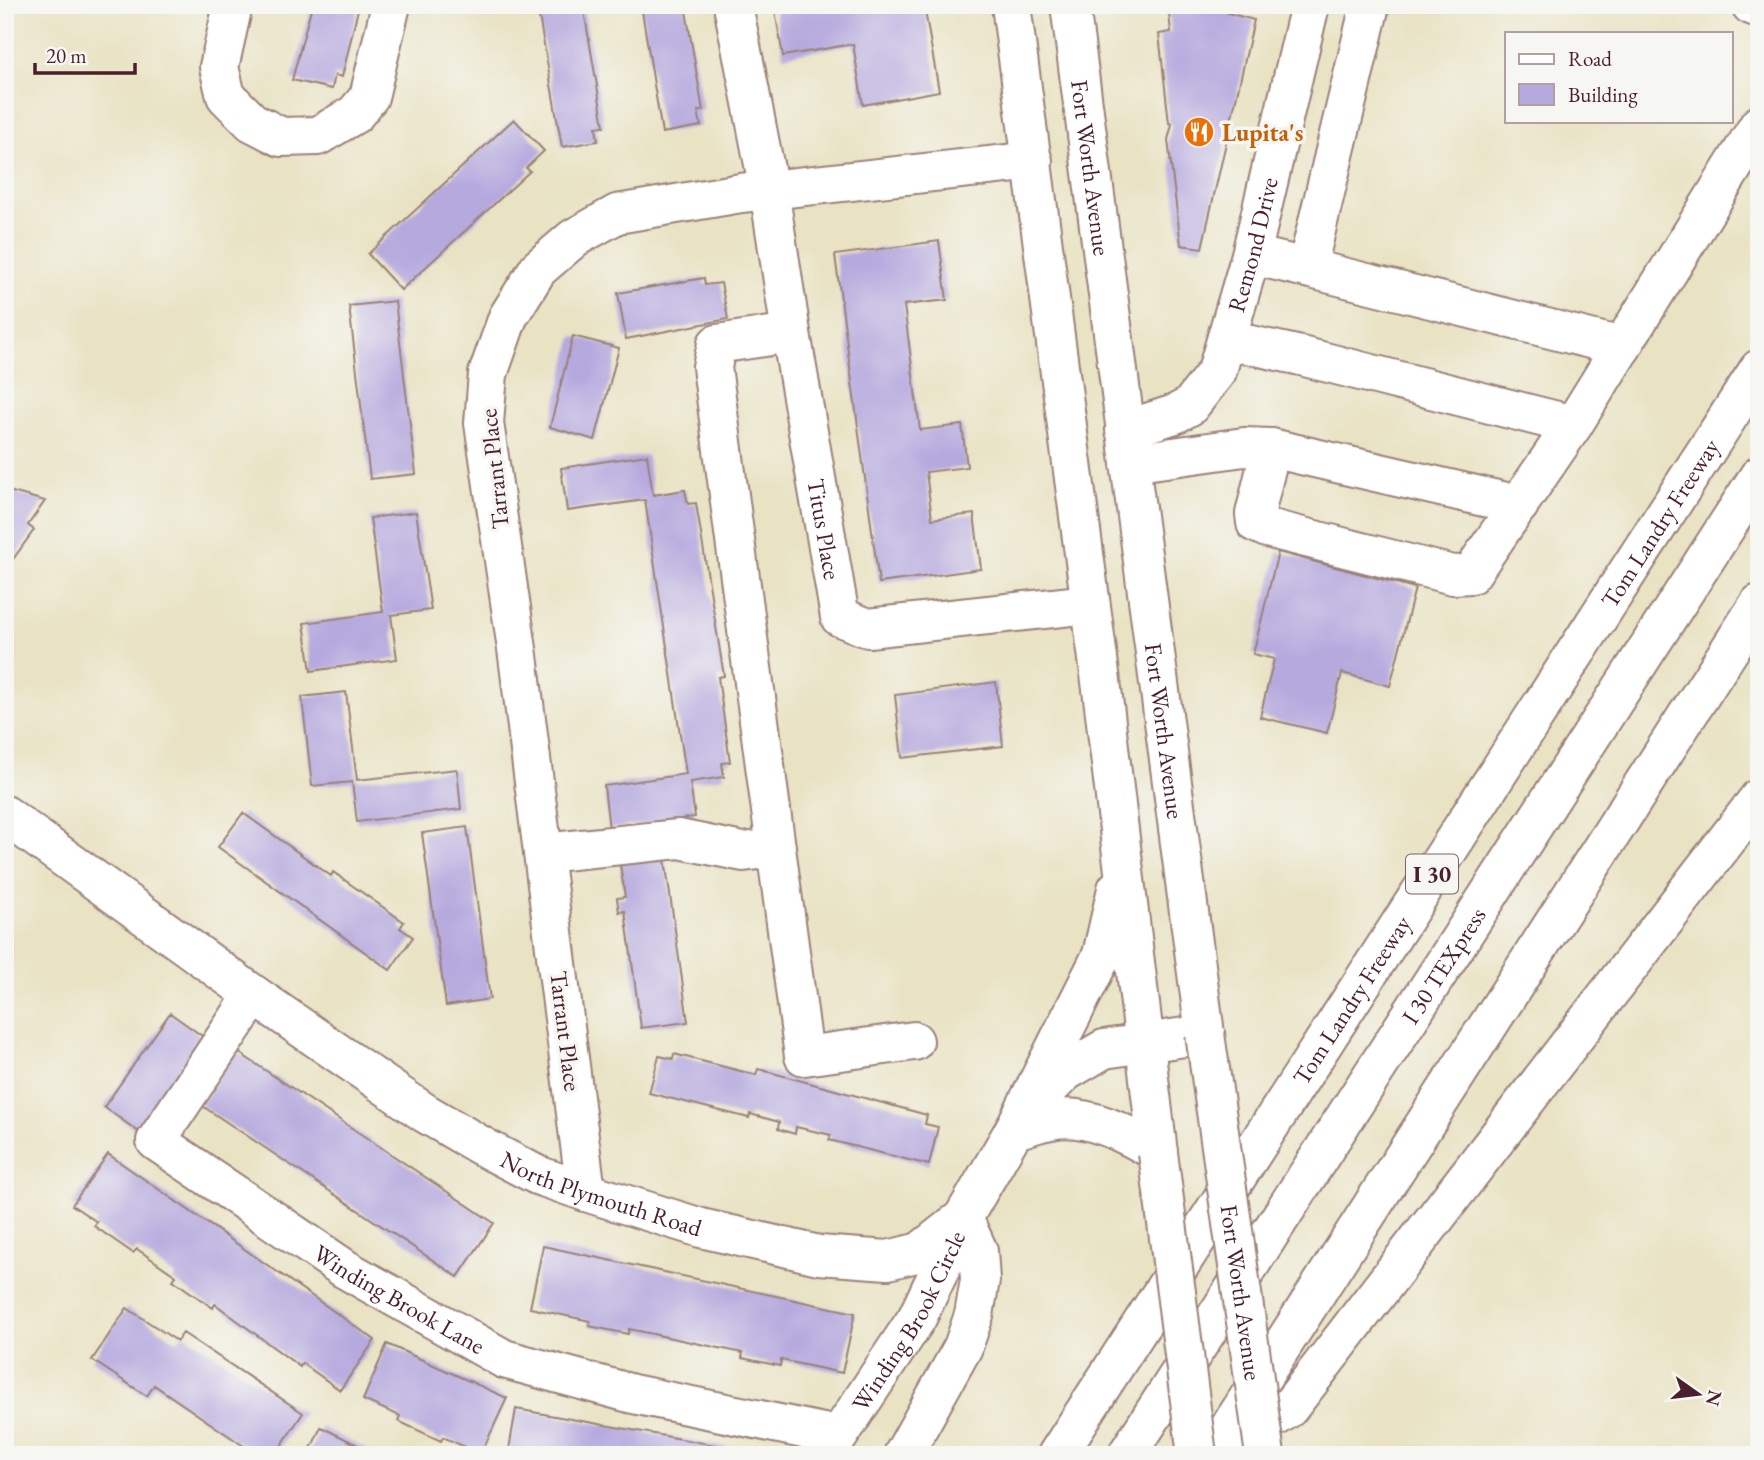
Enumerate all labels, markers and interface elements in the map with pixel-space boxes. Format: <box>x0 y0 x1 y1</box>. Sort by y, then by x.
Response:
scale bar <box>35 32 135 76</box>
legend <box>1505 32 1732 122</box>
text: 20 m <box>46 42 87 69</box>
text: Road <box>1568 45 1612 72</box>
street label: Fort Worth Avenue <box>1064 78 1118 257</box>
text: Building <box>1568 81 1638 108</box>
restaurant icon: Lupita's <box>1182 115 1216 149</box>
place label: Lupita's <box>1222 117 1303 148</box>
street label: Remond Drive <box>1220 174 1284 316</box>
street label: Tarrant Place <box>472 407 516 531</box>
street label: Tom Landry Freeway <box>1593 432 1726 613</box>
street label: Titus Place <box>801 476 849 582</box>
street label: Fort Worth Avenue <box>1138 641 1192 821</box>
road number: I 30 <box>1406 854 1458 894</box>
street label: I 30 TEXpress <box>1394 901 1492 1029</box>
street label: Tom Landry Freeway <box>1285 909 1418 1090</box>
street label: Tarrant Place <box>543 969 589 1093</box>
street label: North Plymouth Road <box>495 1143 707 1243</box>
street label: Fort Worth Avenue <box>1214 1203 1270 1382</box>
street label: Winding Brook Circle <box>844 1225 972 1417</box>
street label: Winding Brook Lane <box>307 1237 491 1361</box>
north arrow <box>1662 1358 1732 1428</box>
text: N <box>1700 1388 1728 1409</box>

